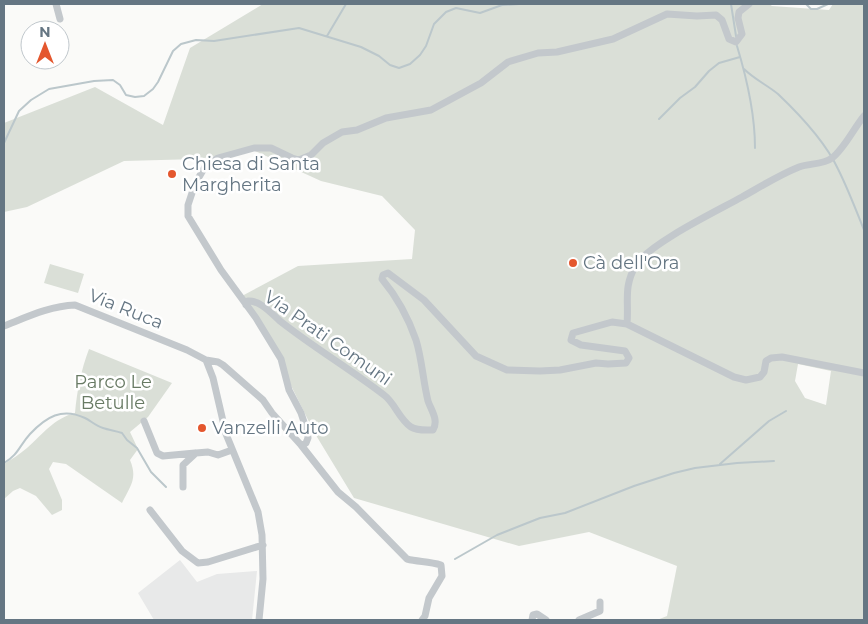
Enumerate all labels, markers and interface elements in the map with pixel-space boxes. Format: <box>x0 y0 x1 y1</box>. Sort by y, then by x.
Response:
north arrow <box>20 20 70 70</box>
text: N <box>39 23 51 41</box>
place label: Chiesa di Santa Margherita <box>182 153 320 196</box>
marker: Chiesa di Santa Margherita <box>166 168 178 180</box>
place label: Cà dell'Ora <box>583 252 679 274</box>
marker: Cà dell'Ora <box>567 257 579 269</box>
street label: Via Ruca <box>86 284 166 334</box>
street label: Via Prati Comuni <box>260 286 396 390</box>
park label: Parco Le Betulle <box>74 371 152 414</box>
place label: Vanzelli Auto <box>212 417 329 439</box>
marker: Vanzelli Auto <box>196 422 208 434</box>

